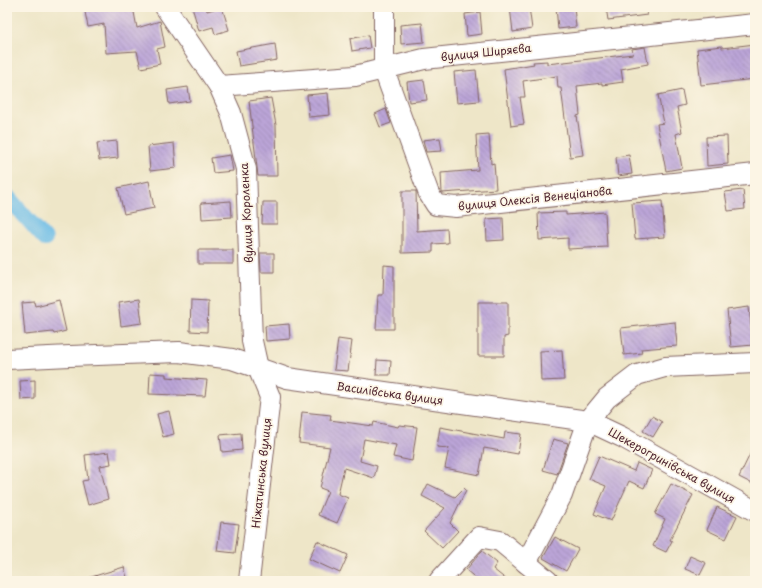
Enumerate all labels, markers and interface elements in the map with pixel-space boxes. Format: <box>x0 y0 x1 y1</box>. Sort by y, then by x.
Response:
street label: вулиця Ширяєва <box>440 39 532 65</box>
street label: вулиця Короленка <box>235 162 257 263</box>
street label: вулиця Олексія Венеціанова <box>457 181 613 215</box>
street label: Василівська вулиця <box>336 377 444 409</box>
street label: Ніжатинська вулиця <box>247 417 275 529</box>
street label: Шекерогринівська вулиця <box>605 423 739 507</box>

